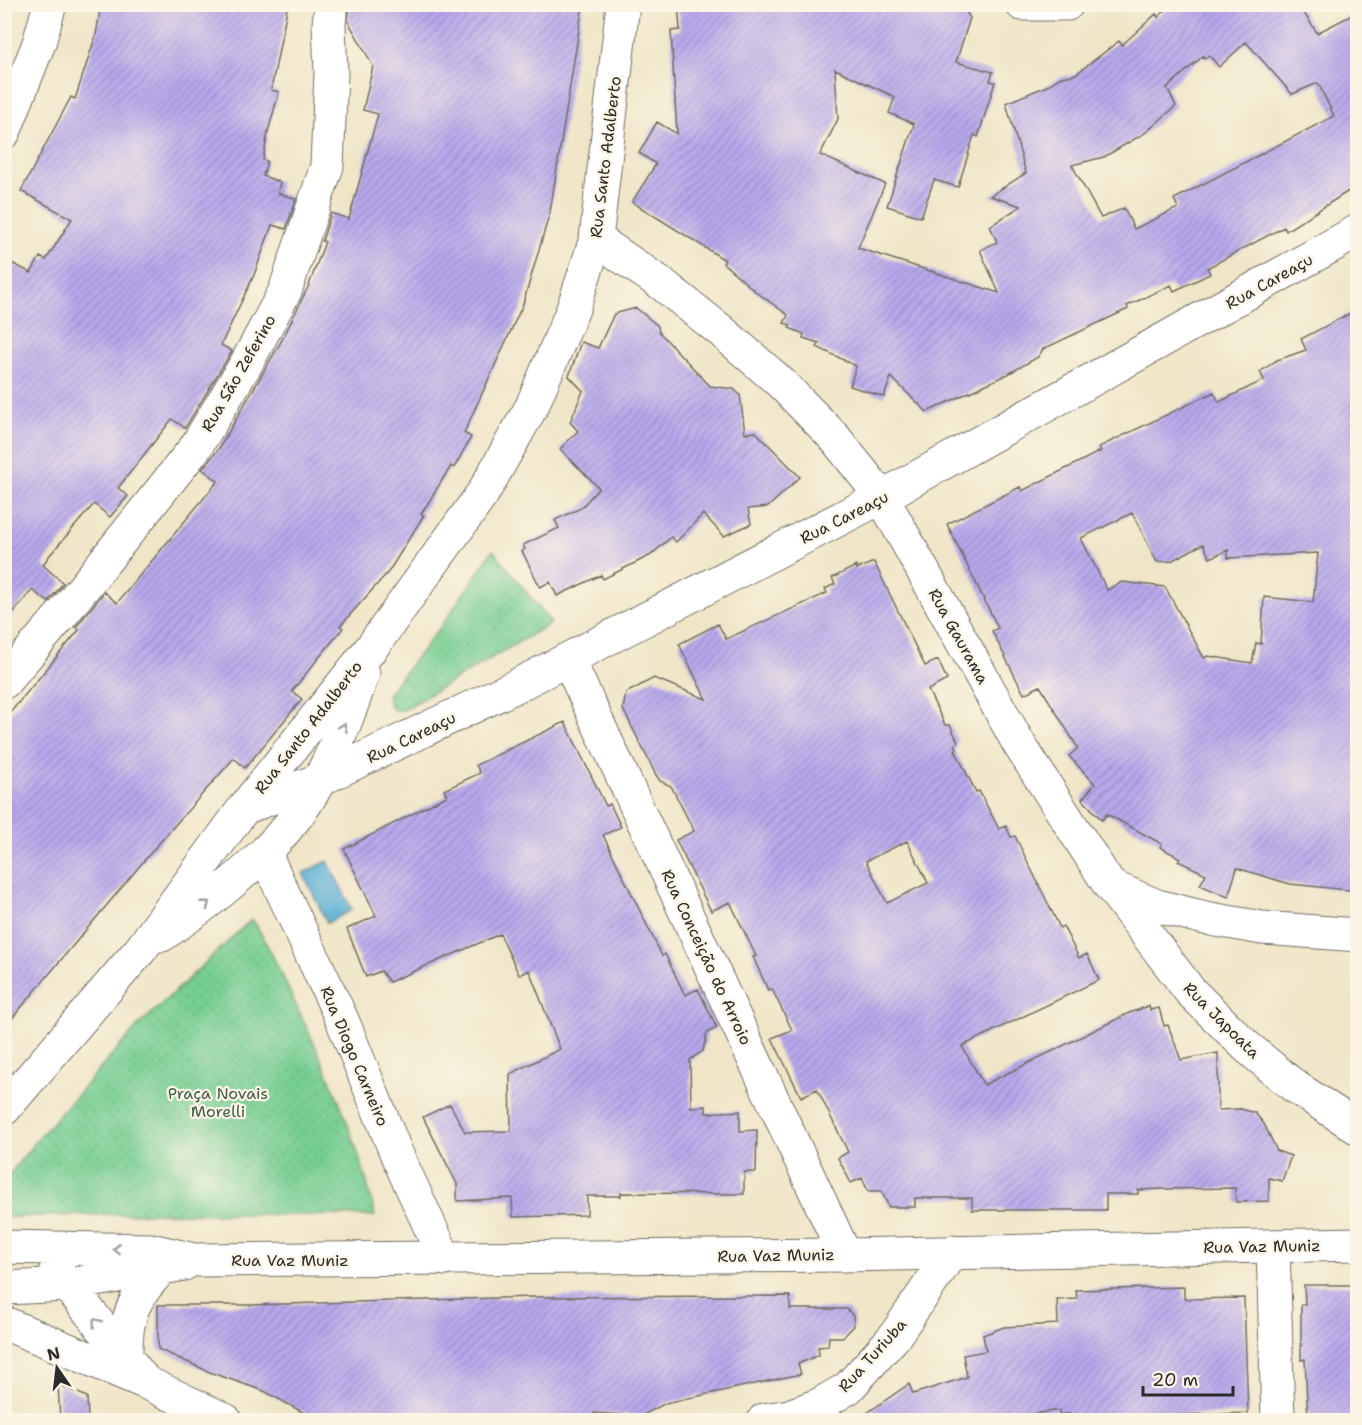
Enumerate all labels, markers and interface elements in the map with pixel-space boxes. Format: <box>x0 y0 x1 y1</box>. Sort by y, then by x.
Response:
street label: Rua Santo Adalberto <box>585 75 626 239</box>
street label: Rua Careaçu <box>1222 249 1317 314</box>
street label: Rua São Zeferino <box>196 311 280 436</box>
street label: Rua Careaçu <box>796 486 892 549</box>
street label: Rua Gaurama <box>924 585 994 688</box>
street label: Rua Santo Adalberto <box>250 657 367 798</box>
street label: Rua Careaçu <box>363 707 459 768</box>
one-way arrow <box>335 722 347 733</box>
street label: Rua Conceição do Arroio <box>657 866 757 1048</box>
one-way arrow <box>199 900 210 911</box>
street label: Rua Japoata <box>1179 978 1264 1063</box>
street label: Rua Diogo Carneiro <box>316 983 394 1129</box>
park label: Praça Novais Morelli <box>168 1083 268 1122</box>
street label: Rua Vaz Muniz <box>1203 1235 1321 1258</box>
one-way arrow <box>112 1243 121 1255</box>
street label: Rua Vaz Muniz <box>717 1244 835 1267</box>
street label: Rua Vaz Muniz <box>231 1250 349 1271</box>
street label: Rua Turiuba <box>834 1314 911 1397</box>
one-way arrow <box>92 1318 103 1329</box>
north arrow <box>27 1338 87 1398</box>
text: N <box>45 1342 62 1366</box>
scale bar <box>1143 1359 1233 1397</box>
text: 20 m <box>1152 1368 1198 1392</box>

